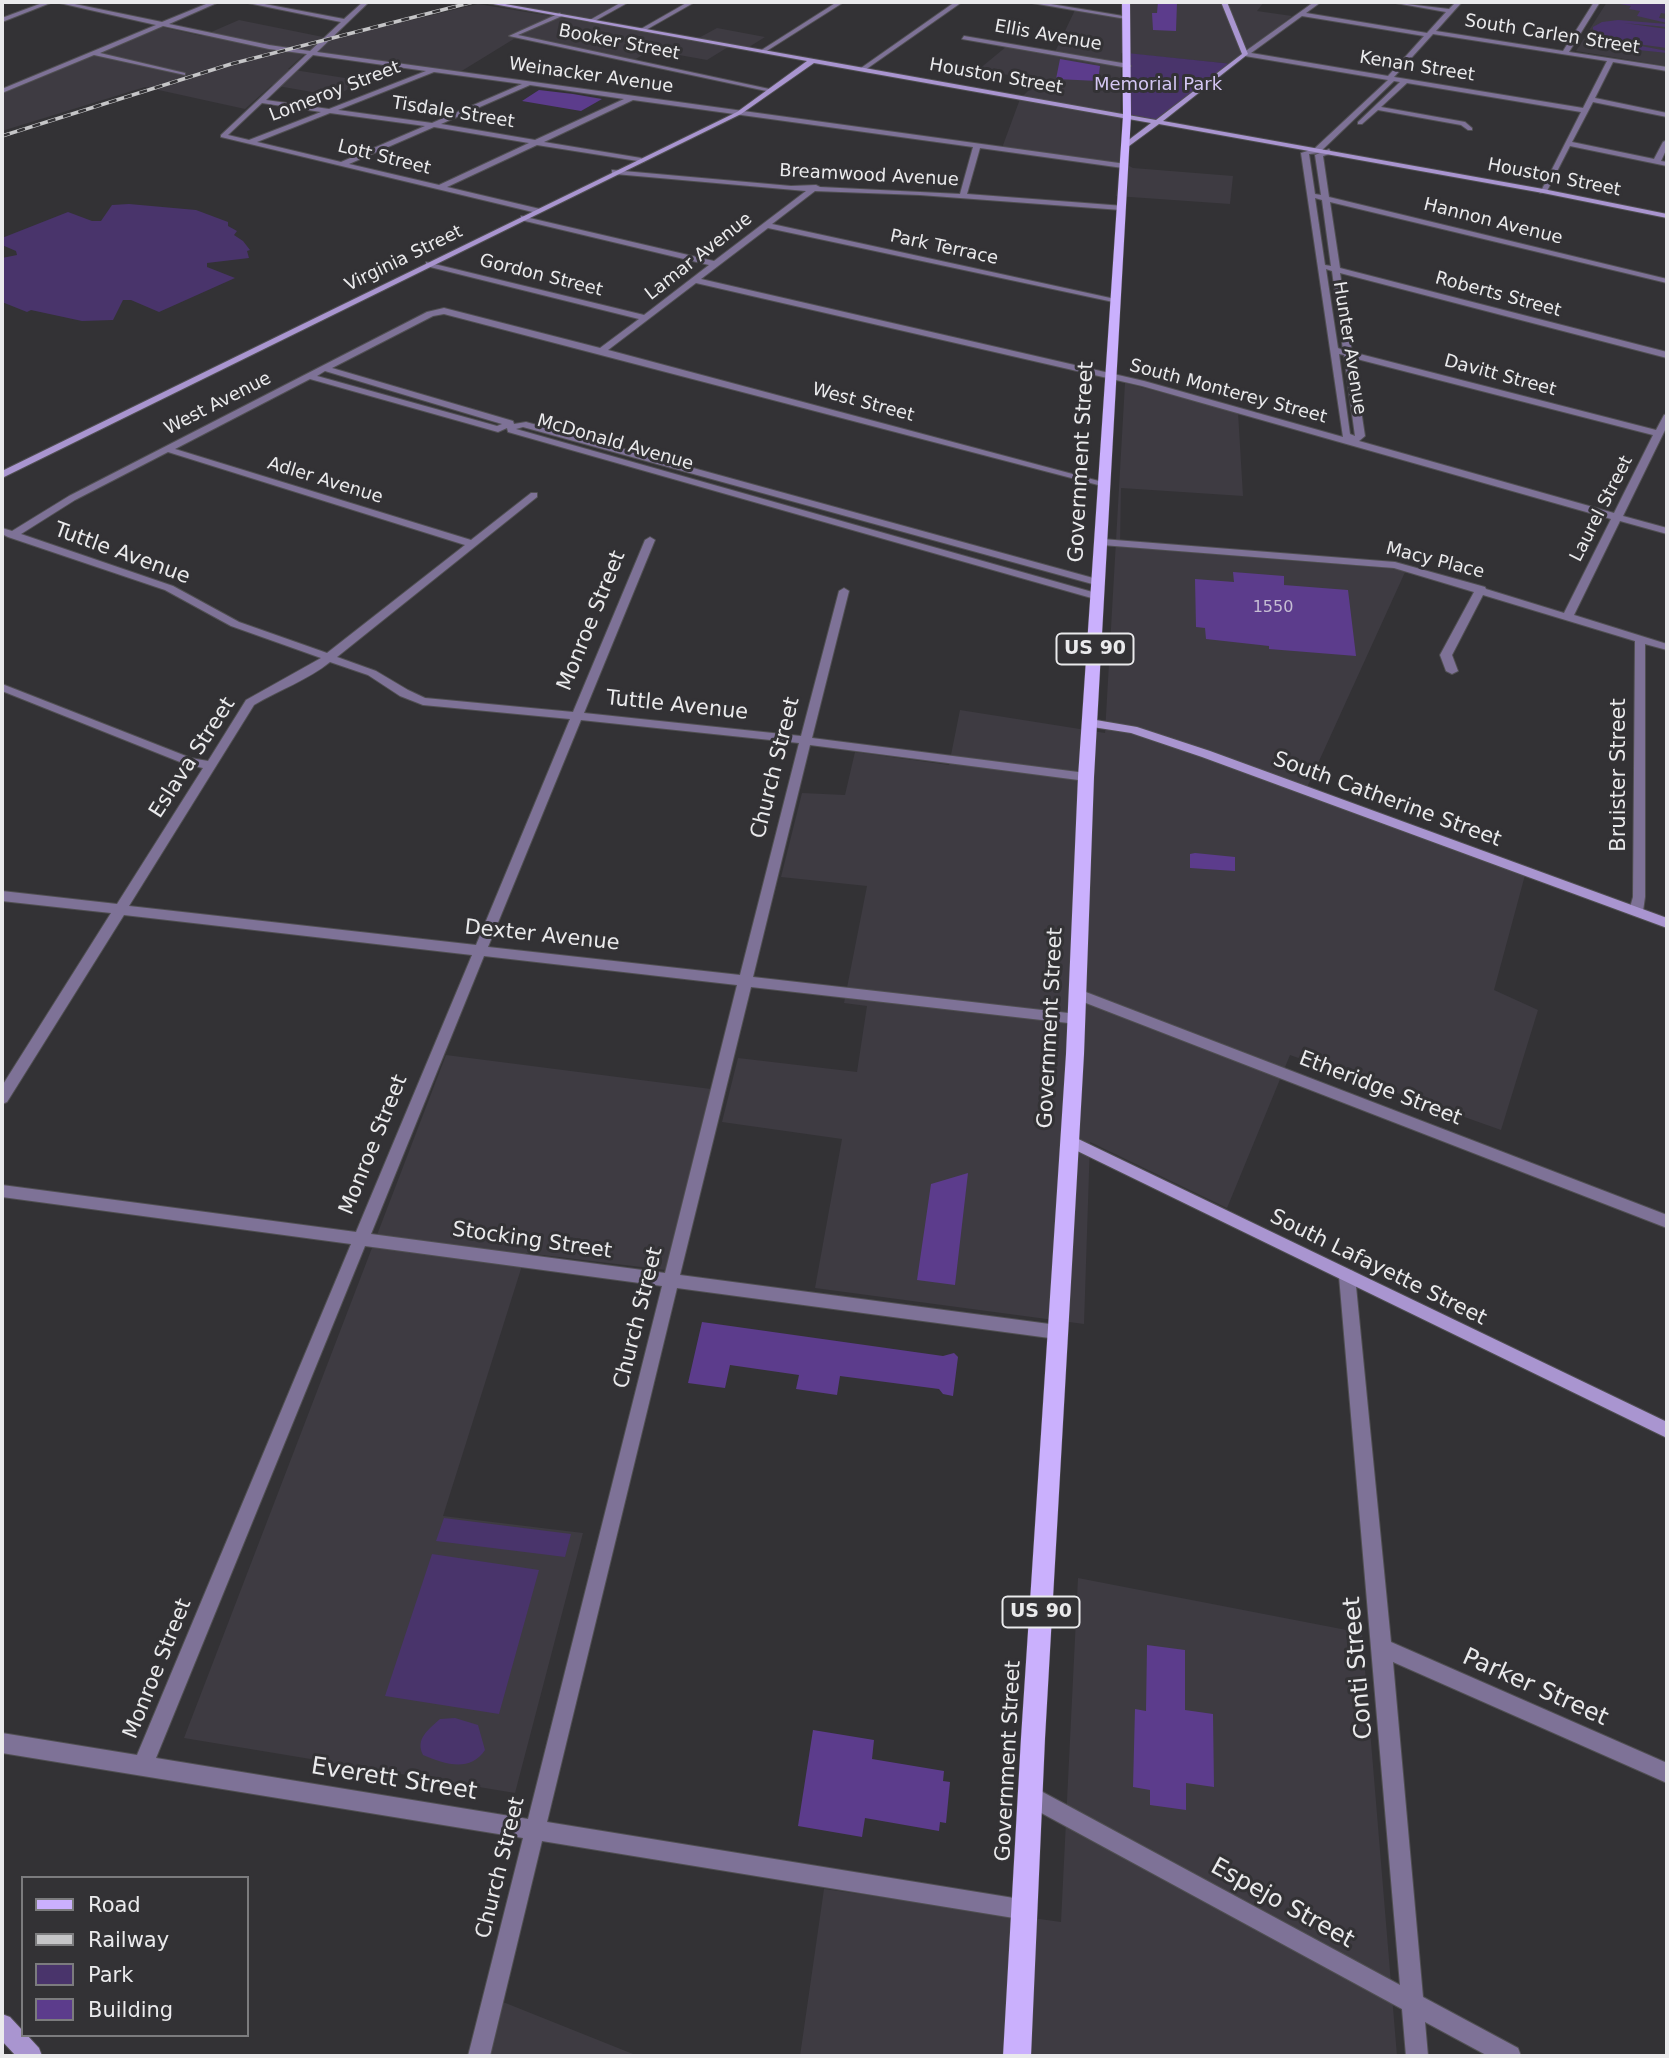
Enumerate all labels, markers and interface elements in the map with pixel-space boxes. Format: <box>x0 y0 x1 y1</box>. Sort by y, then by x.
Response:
street label: South Carlen Street <box>1463 10 1641 60</box>
street label: Ellis Avenue <box>993 16 1103 56</box>
street label: Booker Street <box>557 21 681 65</box>
street label: Kenan Street <box>1358 47 1476 87</box>
street label: Weinacker Avenue <box>507 54 675 98</box>
street label: Houston Street <box>928 55 1064 99</box>
street label: Lomeroy Street <box>267 57 403 127</box>
park label: Memorial Park <box>1094 74 1222 96</box>
street label: Tisdale Street <box>390 93 516 133</box>
street label: Lott Street <box>335 136 433 180</box>
street label: Houston Street <box>1486 154 1622 202</box>
street label: Breamwood Avenue <box>779 161 959 191</box>
street label: Hannon Avenue <box>1421 194 1565 250</box>
street label: Lamar Avenue <box>641 209 757 305</box>
street label: Virginia Street <box>342 221 466 297</box>
street label: Park Terrace <box>888 226 1000 270</box>
street label: Gordon Street <box>477 250 605 302</box>
street label: Roberts Street <box>1433 268 1563 322</box>
street label: Hunter Avenue <box>1328 280 1370 416</box>
street label: Davitt Street <box>1442 351 1558 401</box>
street label: South Monterey Street <box>1127 355 1329 429</box>
street label: Government Street <box>1064 361 1100 563</box>
street label: West Avenue <box>161 368 275 440</box>
street label: West Street <box>810 379 916 427</box>
street label: McDonald Avenue <box>534 410 696 476</box>
street label: Laurel Street <box>1566 452 1638 566</box>
street label: Adler Avenue <box>265 453 385 509</box>
street label: Tuttle Avenue <box>51 518 193 590</box>
street label: Macy Place <box>1384 538 1486 584</box>
street label: Monroe Street <box>552 547 632 695</box>
house number: 1550 <box>1253 598 1293 618</box>
road number: US 90 <box>1056 634 1134 664</box>
street label: Tuttle Avenue <box>605 686 749 726</box>
street label: Eslava Street <box>145 693 241 823</box>
street label: Church Street <box>746 695 806 841</box>
street label: Bruister Street <box>1607 698 1633 852</box>
street label: South Catherine Street <box>1270 747 1504 853</box>
street label: Dexter Avenue <box>463 915 621 957</box>
street label: Government Street <box>1033 927 1069 1129</box>
street label: Etheridge Street <box>1295 1046 1465 1132</box>
street label: Monroe Street <box>334 1071 414 1219</box>
street label: South Lafayette Street <box>1266 1205 1490 1331</box>
street label: Stocking Street <box>450 1217 614 1265</box>
street label: Church Street <box>609 1245 669 1391</box>
street label: Monroe Street <box>118 1595 198 1743</box>
street label: Conti Street <box>1338 1595 1380 1741</box>
road number: US 90 <box>1002 1596 1080 1628</box>
street label: Parker Street <box>1458 1643 1612 1733</box>
street label: Government Street <box>991 1660 1027 1862</box>
street label: Everett Street <box>309 1753 479 1807</box>
street label: Church Street <box>471 1795 531 1941</box>
street label: Espejo Street <box>1205 1853 1359 1955</box>
legend <box>21 1876 248 2037</box>
text: Road <box>88 1893 141 1917</box>
text: Railway <box>88 1928 169 1952</box>
text: Park <box>88 1963 133 1987</box>
text: Building <box>88 1998 173 2022</box>

